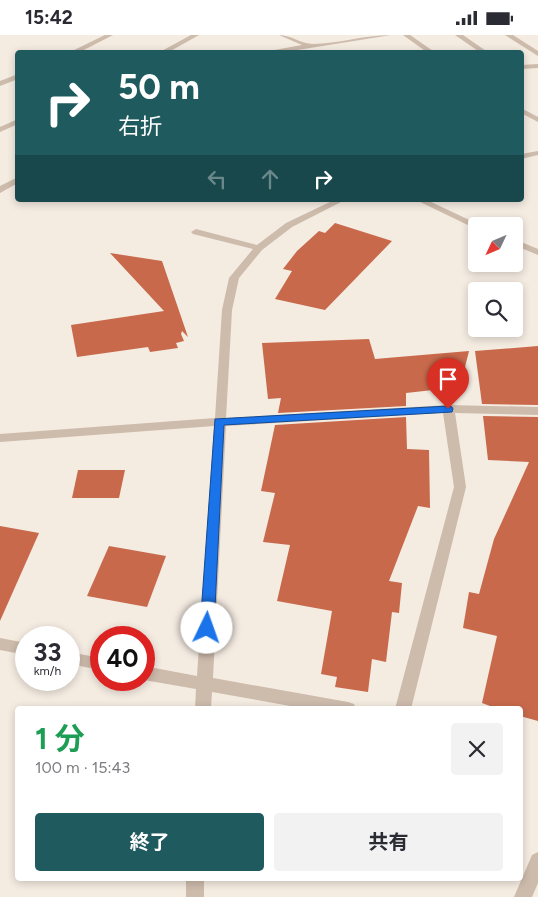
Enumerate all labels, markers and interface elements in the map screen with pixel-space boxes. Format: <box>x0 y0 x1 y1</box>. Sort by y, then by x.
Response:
text: 15:42 <box>25 6 73 29</box>
text: 50 m <box>118 66 200 108</box>
icon: right <box>35 70 100 135</box>
text: 右折 <box>118 113 162 140</box>
icon: left <box>203 165 231 193</box>
icon: ahead <box>256 165 284 193</box>
icon: right <box>309 165 337 193</box>
north arrow <box>468 217 522 273</box>
map controls <box>468 217 523 337</box>
button: search <box>468 282 523 337</box>
pin <box>427 358 469 409</box>
icon: arrive <box>434 365 462 393</box>
position arrow <box>180 601 232 653</box>
speed limit sign: 40 <box>90 626 155 691</box>
text: 33 <box>34 637 61 667</box>
text: km/h <box>34 664 61 678</box>
text: 1 分 <box>35 720 85 757</box>
button: close <box>451 723 503 775</box>
text: 100 m · 15:43 <box>35 758 130 777</box>
button: 終了 <box>35 813 264 871</box>
button: 共有 <box>274 813 503 871</box>

